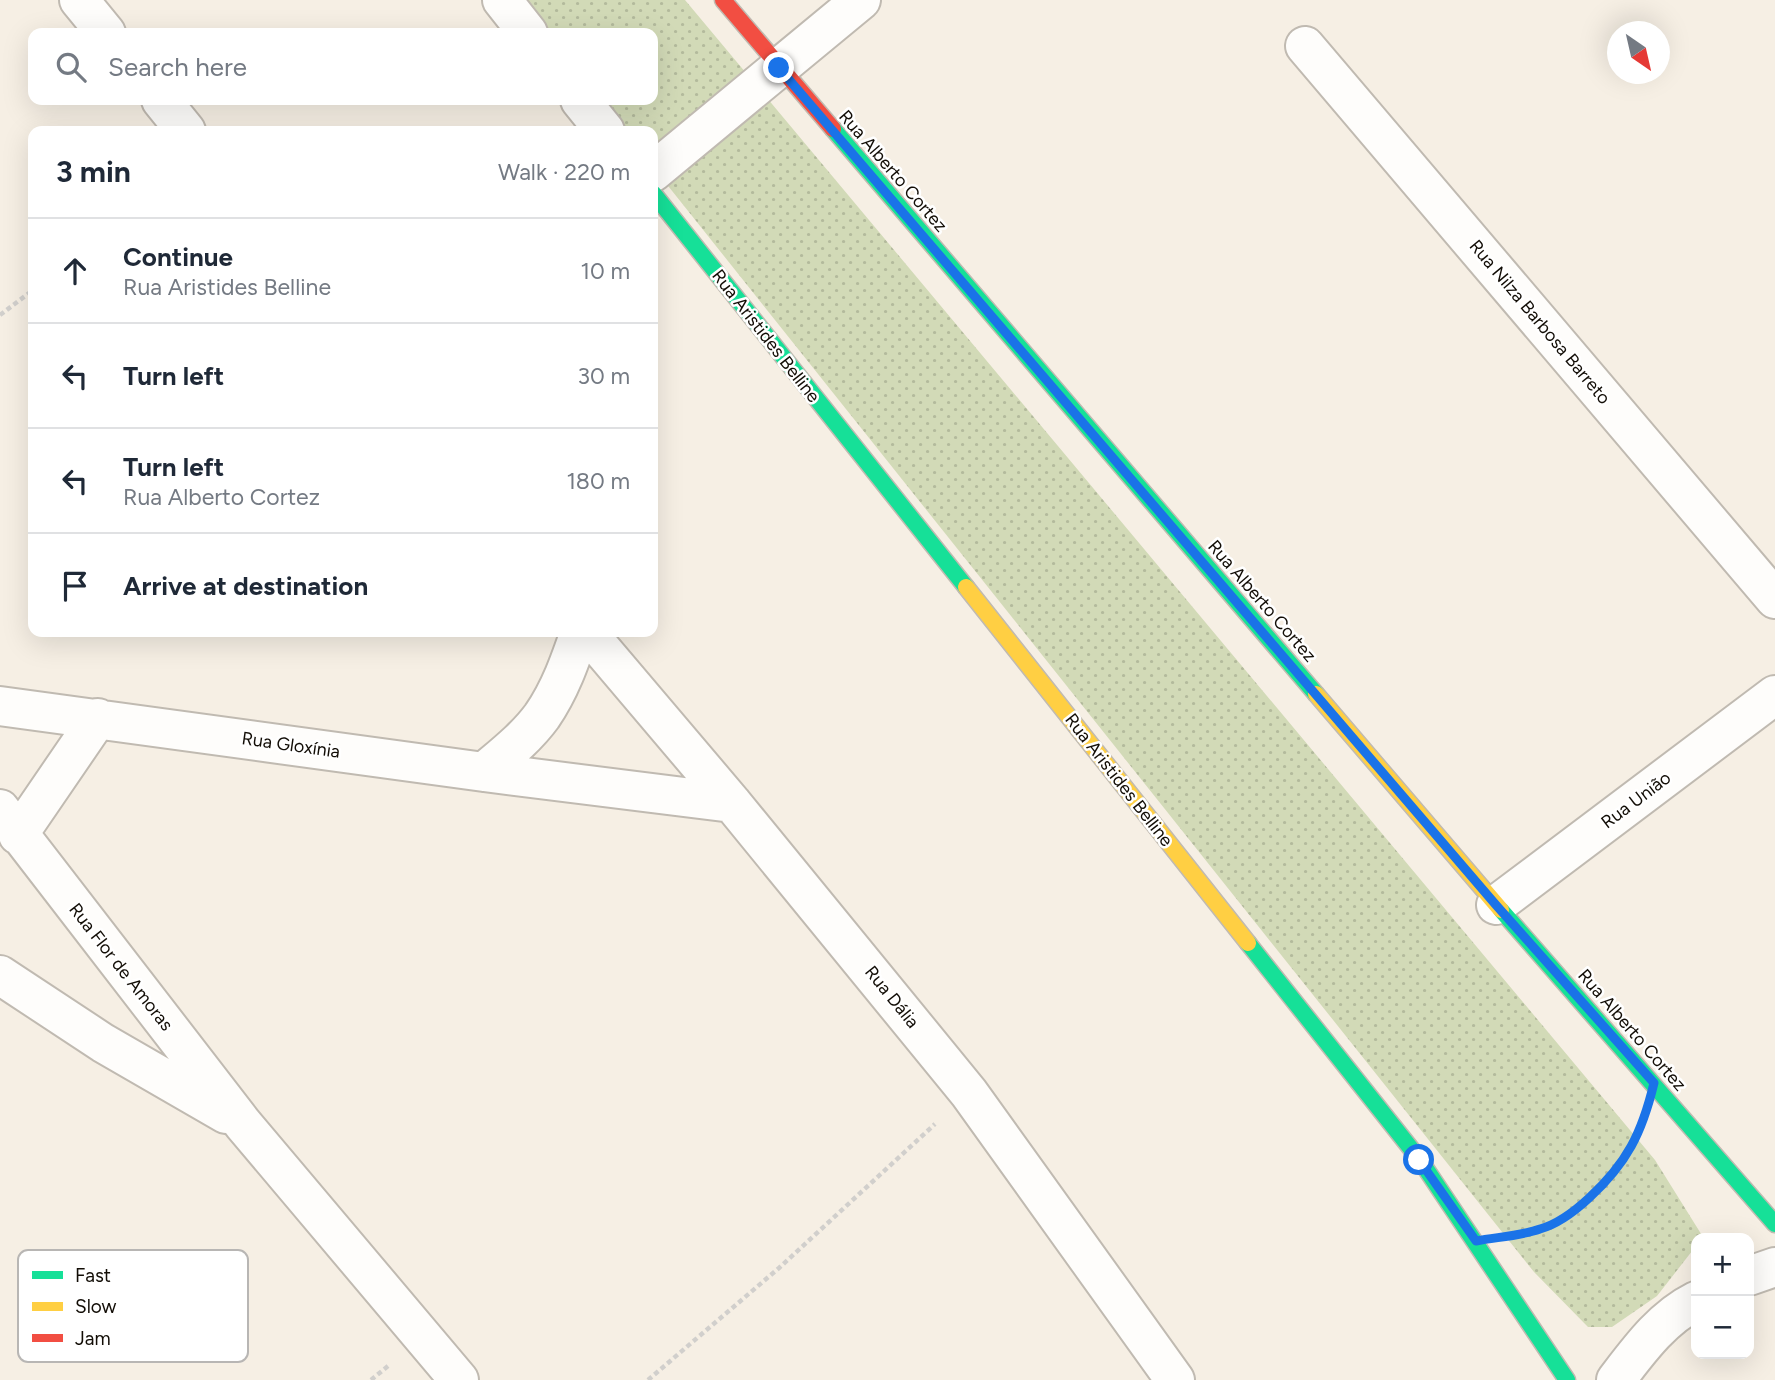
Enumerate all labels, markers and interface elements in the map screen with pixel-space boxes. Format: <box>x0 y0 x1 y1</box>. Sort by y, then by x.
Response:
north arrow <box>1607 21 1670 84</box>
search box <box>28 28 658 105</box>
icon: search <box>52 48 90 86</box>
text: Search here <box>108 51 247 83</box>
route end <box>763 52 794 83</box>
street label: Rua Alberto Cortez <box>834 106 952 236</box>
text: 3 min <box>56 153 131 190</box>
text: Walk · 220 m <box>498 158 630 186</box>
street label: Rua Nilza Barbosa Barreto <box>1465 235 1615 409</box>
text: Continue <box>123 241 233 273</box>
icon: ahead <box>56 252 94 290</box>
text: 10 m <box>581 257 630 285</box>
street label: Rua Aristides Belline <box>707 265 825 407</box>
text: Rua Aristides Belline <box>123 273 331 301</box>
icon: left <box>56 357 94 395</box>
text: Turn left <box>123 360 224 392</box>
text: 30 m <box>577 362 630 390</box>
text: Turn left <box>123 451 224 483</box>
icon: left <box>56 462 94 500</box>
text: 180 m <box>566 467 630 495</box>
text: Rua Alberto Cortez <box>123 483 320 511</box>
street label: Rua Alberto Cortez <box>1203 536 1321 666</box>
icon: arrive <box>56 567 94 605</box>
text: Arrive at destination <box>123 570 368 602</box>
street label: Rua Aristides Belline <box>1060 709 1178 851</box>
street label: Rua Gloxínia <box>240 727 342 763</box>
street label: Rua União <box>1597 767 1675 833</box>
street label: Rua Flor de Amoras <box>64 899 178 1035</box>
street label: Rua Dália <box>860 961 924 1033</box>
street label: Rua Alberto Cortez <box>1573 965 1691 1095</box>
route start <box>1403 1144 1434 1175</box>
map controls <box>1691 1233 1754 1359</box>
button: + <box>1691 1233 1754 1296</box>
legend <box>18 1250 248 1362</box>
text: Fast <box>75 1264 111 1287</box>
text: Slow <box>75 1295 117 1318</box>
button: − <box>1691 1296 1754 1359</box>
text: Jam <box>75 1327 111 1350</box>

